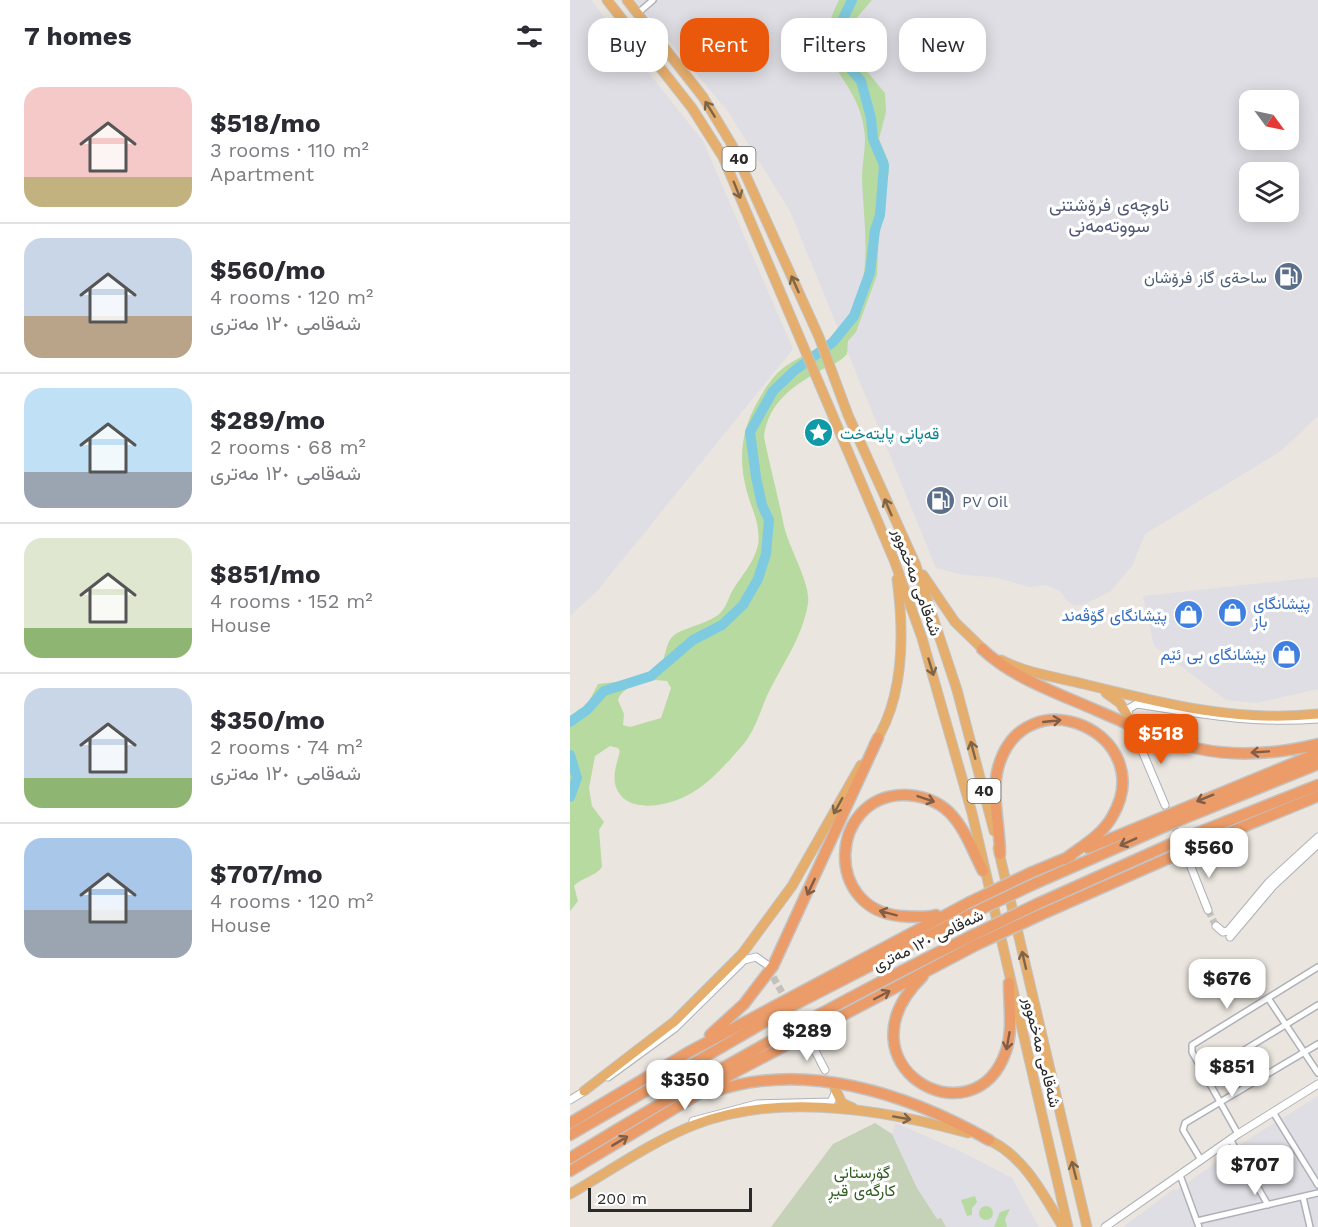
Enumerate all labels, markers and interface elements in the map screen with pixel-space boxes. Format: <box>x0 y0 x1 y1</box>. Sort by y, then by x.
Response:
chip: Buy <box>588 18 668 72</box>
chip: Rent <box>680 18 769 72</box>
chip: Filters <box>781 18 887 72</box>
chip: New <box>899 18 986 72</box>
icon: filters <box>513 20 546 53</box>
text: 7 homes <box>24 21 132 51</box>
north arrow <box>1239 90 1299 150</box>
map controls <box>1239 90 1299 222</box>
one-way arrow <box>704 101 716 118</box>
text: $518/mo <box>210 108 321 138</box>
icon: home <box>72 111 144 183</box>
text: 3 rooms · 110 m² <box>210 138 369 162</box>
road number: 40 <box>722 147 756 171</box>
text: Apartment <box>210 162 314 186</box>
button: layers <box>1239 162 1299 222</box>
one-way arrow <box>732 180 743 199</box>
district label: ناوچەی فرۆشتنی سووتەمەنی <box>1049 194 1169 237</box>
text: $560/mo <box>210 255 325 285</box>
fuel station icon: ساحةی گاز فرۆشان <box>1272 261 1304 293</box>
icon: home <box>72 262 144 334</box>
place label: ساحةی گاز فرۆشان <box>1144 268 1267 288</box>
one-way arrow <box>789 275 801 293</box>
text: 4 rooms · 120 m² <box>210 285 373 309</box>
text: شەقامی ١٢٠ مەتری <box>210 311 361 335</box>
text: $289/mo <box>210 405 325 435</box>
icon: home <box>72 412 144 484</box>
place icon: قەپانی پایتەخت <box>803 417 835 449</box>
place label: قەپانی پایتەخت <box>840 424 939 445</box>
text: 2 rooms · 68 m² <box>210 435 366 459</box>
text: شەقامی ١٢٠ مەتری <box>210 461 361 485</box>
fuel station icon: PV Oil <box>925 485 957 517</box>
place label: PV Oil <box>962 492 1008 511</box>
one-way arrow <box>882 498 893 517</box>
street label: شەقامی مەخموور <box>887 524 945 639</box>
text: $851/mo <box>210 559 321 589</box>
icon: home <box>72 562 144 634</box>
text: 4 rooms · 152 m² <box>210 589 373 613</box>
place label: پێشانگای باز <box>1252 594 1310 632</box>
shop icon: پێشانگای باز <box>1216 596 1248 628</box>
shop icon: پێشانگای گۆڤەند <box>1172 599 1204 631</box>
place label: پێشانگای گۆڤەند <box>1061 606 1167 627</box>
text: House <box>210 613 271 637</box>
shop icon: پێشانگای بی ئێم <box>1271 638 1303 670</box>
place label: پێشانگای بی ئێم <box>1160 645 1266 666</box>
one-way arrow <box>926 657 937 676</box>
text: $350/mo <box>210 705 325 735</box>
icon: home <box>72 712 144 784</box>
pin: $518 <box>1125 714 1197 765</box>
one-way arrow <box>1042 715 1061 726</box>
text: $518 <box>1138 721 1184 745</box>
text: 2 rooms · 74 m² <box>210 735 363 759</box>
one-way arrow <box>967 741 978 760</box>
one-way arrow <box>1251 747 1271 758</box>
text: شەقامی ١٢٠ مەتری <box>210 761 361 785</box>
road number: 40 <box>968 779 1000 803</box>
one-way arrow <box>1196 793 1215 804</box>
one-way arrow <box>916 794 935 805</box>
one-way arrow <box>831 797 843 814</box>
pin: $560 <box>1173 828 1245 879</box>
text: $560 <box>1184 835 1234 859</box>
one-way arrow <box>1119 837 1137 848</box>
text: $707/mo <box>210 859 323 889</box>
icon: home <box>72 862 144 934</box>
one-way arrow <box>805 877 817 895</box>
text: 4 rooms · 120 m² <box>210 889 373 913</box>
street label: شەقامی ١٢٠ مەتری <box>870 905 987 976</box>
one-way arrow <box>879 906 898 918</box>
text: House <box>210 913 271 937</box>
one-way arrow <box>1018 951 1029 970</box>
pin: $676 <box>1191 959 1263 1010</box>
text: $676 <box>1203 966 1251 990</box>
one-way arrow <box>873 989 891 1000</box>
street label: شەقامی مەخموور <box>1018 994 1065 1110</box>
pin: $289 <box>771 1011 843 1062</box>
text: $289 <box>782 1018 832 1042</box>
one-way arrow <box>1002 1031 1013 1051</box>
pin: $851 <box>1196 1047 1268 1098</box>
text: $851 <box>1209 1054 1255 1078</box>
pin: $350 <box>649 1060 721 1111</box>
text: $350 <box>660 1067 710 1091</box>
one-way arrow <box>891 1113 911 1124</box>
one-way arrow <box>611 1134 628 1146</box>
pin: $707 <box>1219 1145 1291 1196</box>
text: $707 <box>1231 1152 1279 1176</box>
one-way arrow <box>1068 1161 1080 1180</box>
park label: گۆڕستانی کارگەی قیڕ <box>827 1163 896 1204</box>
scale bar <box>588 1185 752 1212</box>
text: 200 m <box>597 1189 647 1208</box>

